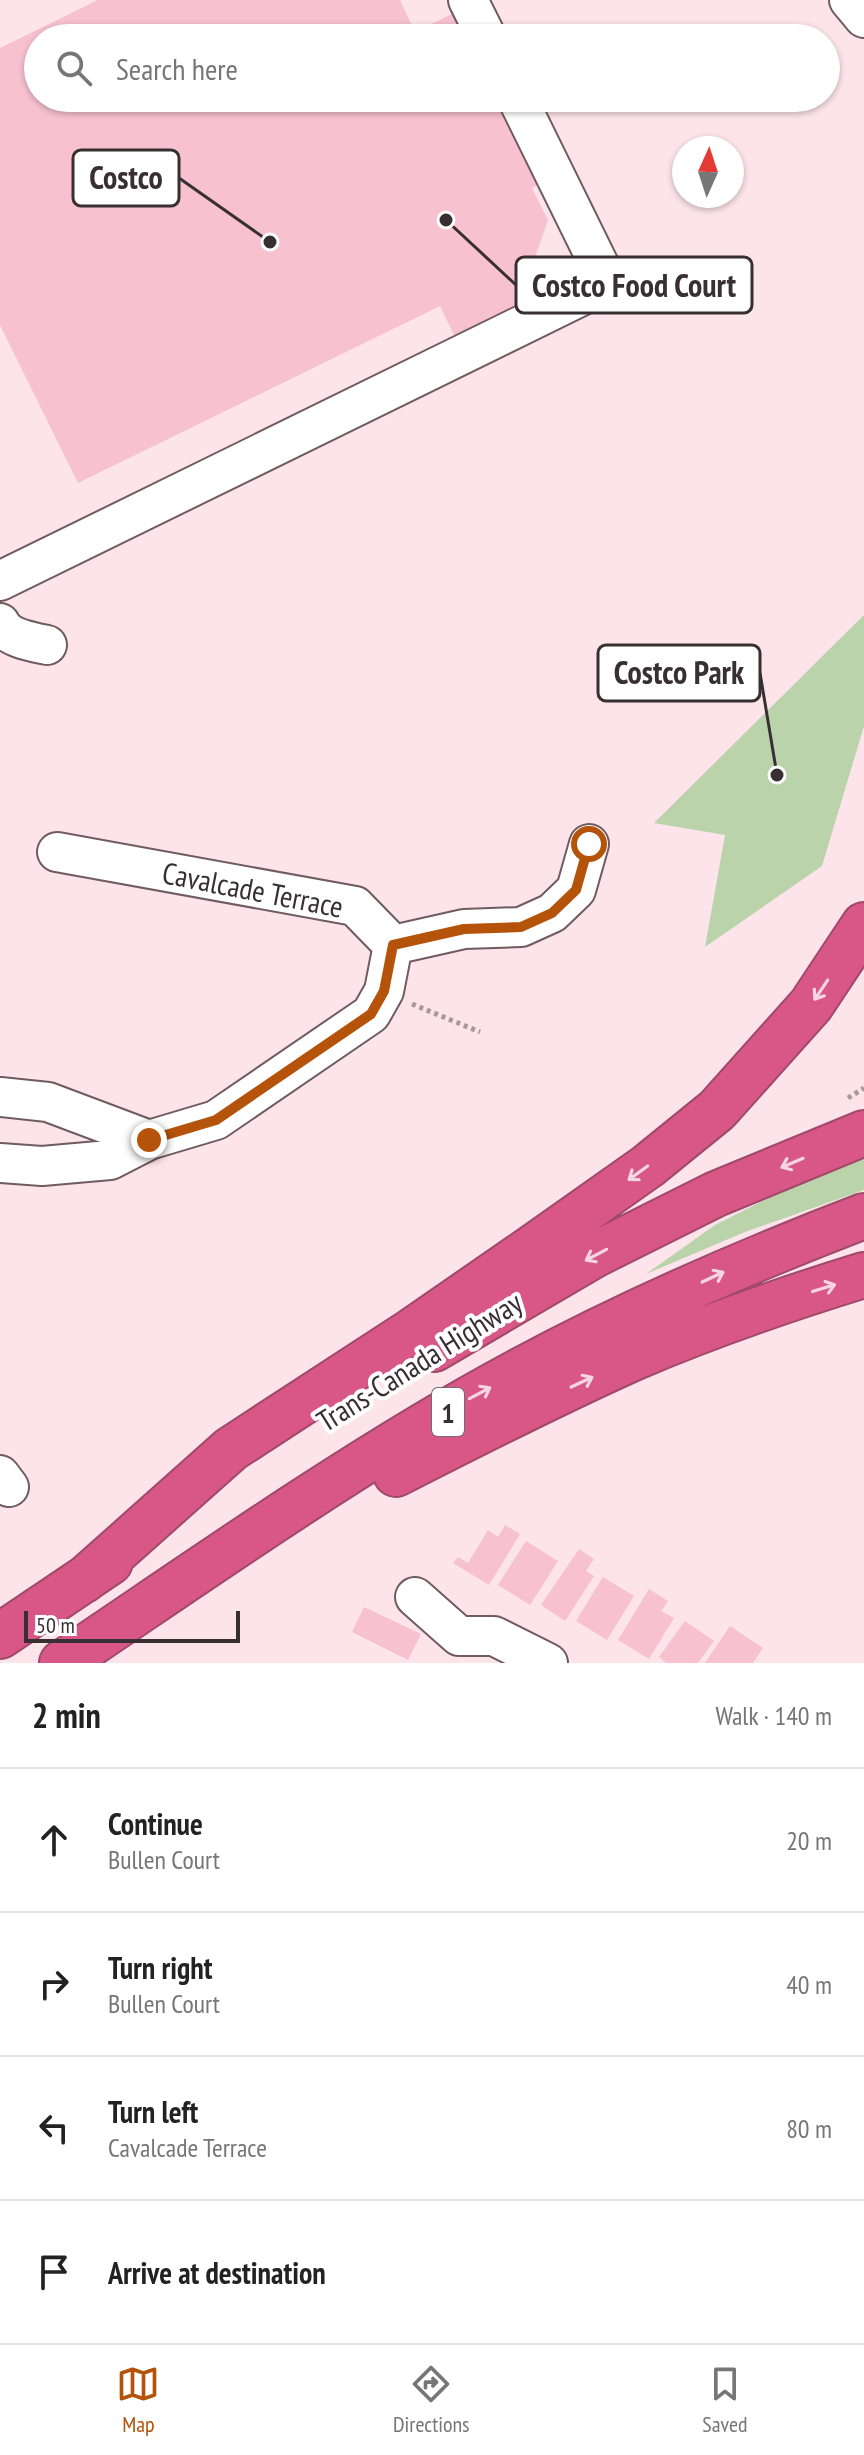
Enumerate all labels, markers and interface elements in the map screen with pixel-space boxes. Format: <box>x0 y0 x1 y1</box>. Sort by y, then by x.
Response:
search box <box>24 24 840 112</box>
icon: search <box>52 46 96 90</box>
text: Search here <box>116 49 238 88</box>
north arrow <box>672 136 744 208</box>
callout: Costco <box>73 150 179 206</box>
text: Costco <box>89 156 163 198</box>
callout: Costco Food Court <box>516 257 752 313</box>
text: Costco Food Court <box>532 264 737 306</box>
callout: Costco Park <box>598 645 760 701</box>
text: Costco Park <box>614 651 745 693</box>
route start <box>571 826 607 862</box>
street label: Cavalcade Terrace <box>159 852 347 926</box>
one-way arrow <box>813 978 829 1000</box>
route end <box>131 1122 167 1158</box>
one-way arrow <box>780 1156 805 1171</box>
one-way arrow <box>628 1165 650 1181</box>
one-way arrow <box>585 1247 609 1263</box>
one-way arrow <box>701 1269 725 1284</box>
one-way arrow <box>812 1279 837 1294</box>
street label: Trans-Canada Highway <box>309 1282 529 1440</box>
one-way arrow <box>570 1374 594 1389</box>
one-way arrow <box>468 1384 492 1400</box>
road number: 1 <box>432 1388 464 1436</box>
scale bar <box>24 1607 240 1643</box>
text: 50 m <box>36 1611 75 1639</box>
text: 2 min <box>32 1693 101 1737</box>
text: Walk · 140 m <box>715 1699 832 1732</box>
text: Continue <box>108 1804 203 1843</box>
icon: ahead <box>32 1818 76 1862</box>
text: 20 m <box>786 1824 832 1857</box>
text: Bullen Court <box>108 1843 220 1876</box>
text: Turn right <box>108 1948 212 1987</box>
icon: right <box>32 1962 76 2006</box>
text: 40 m <box>786 1968 832 2001</box>
text: Bullen Court <box>108 1987 220 2020</box>
text: Turn left <box>108 2092 198 2131</box>
icon: left <box>32 2106 76 2150</box>
text: 80 m <box>786 2112 832 2145</box>
text: Cavalcade Terrace <box>108 2131 267 2164</box>
icon: arrive <box>32 2250 76 2294</box>
text: Arrive at destination <box>108 2253 326 2292</box>
tab: Map <box>116 2362 160 2438</box>
tab: Directions <box>393 2362 470 2438</box>
tab: Saved <box>702 2362 748 2438</box>

